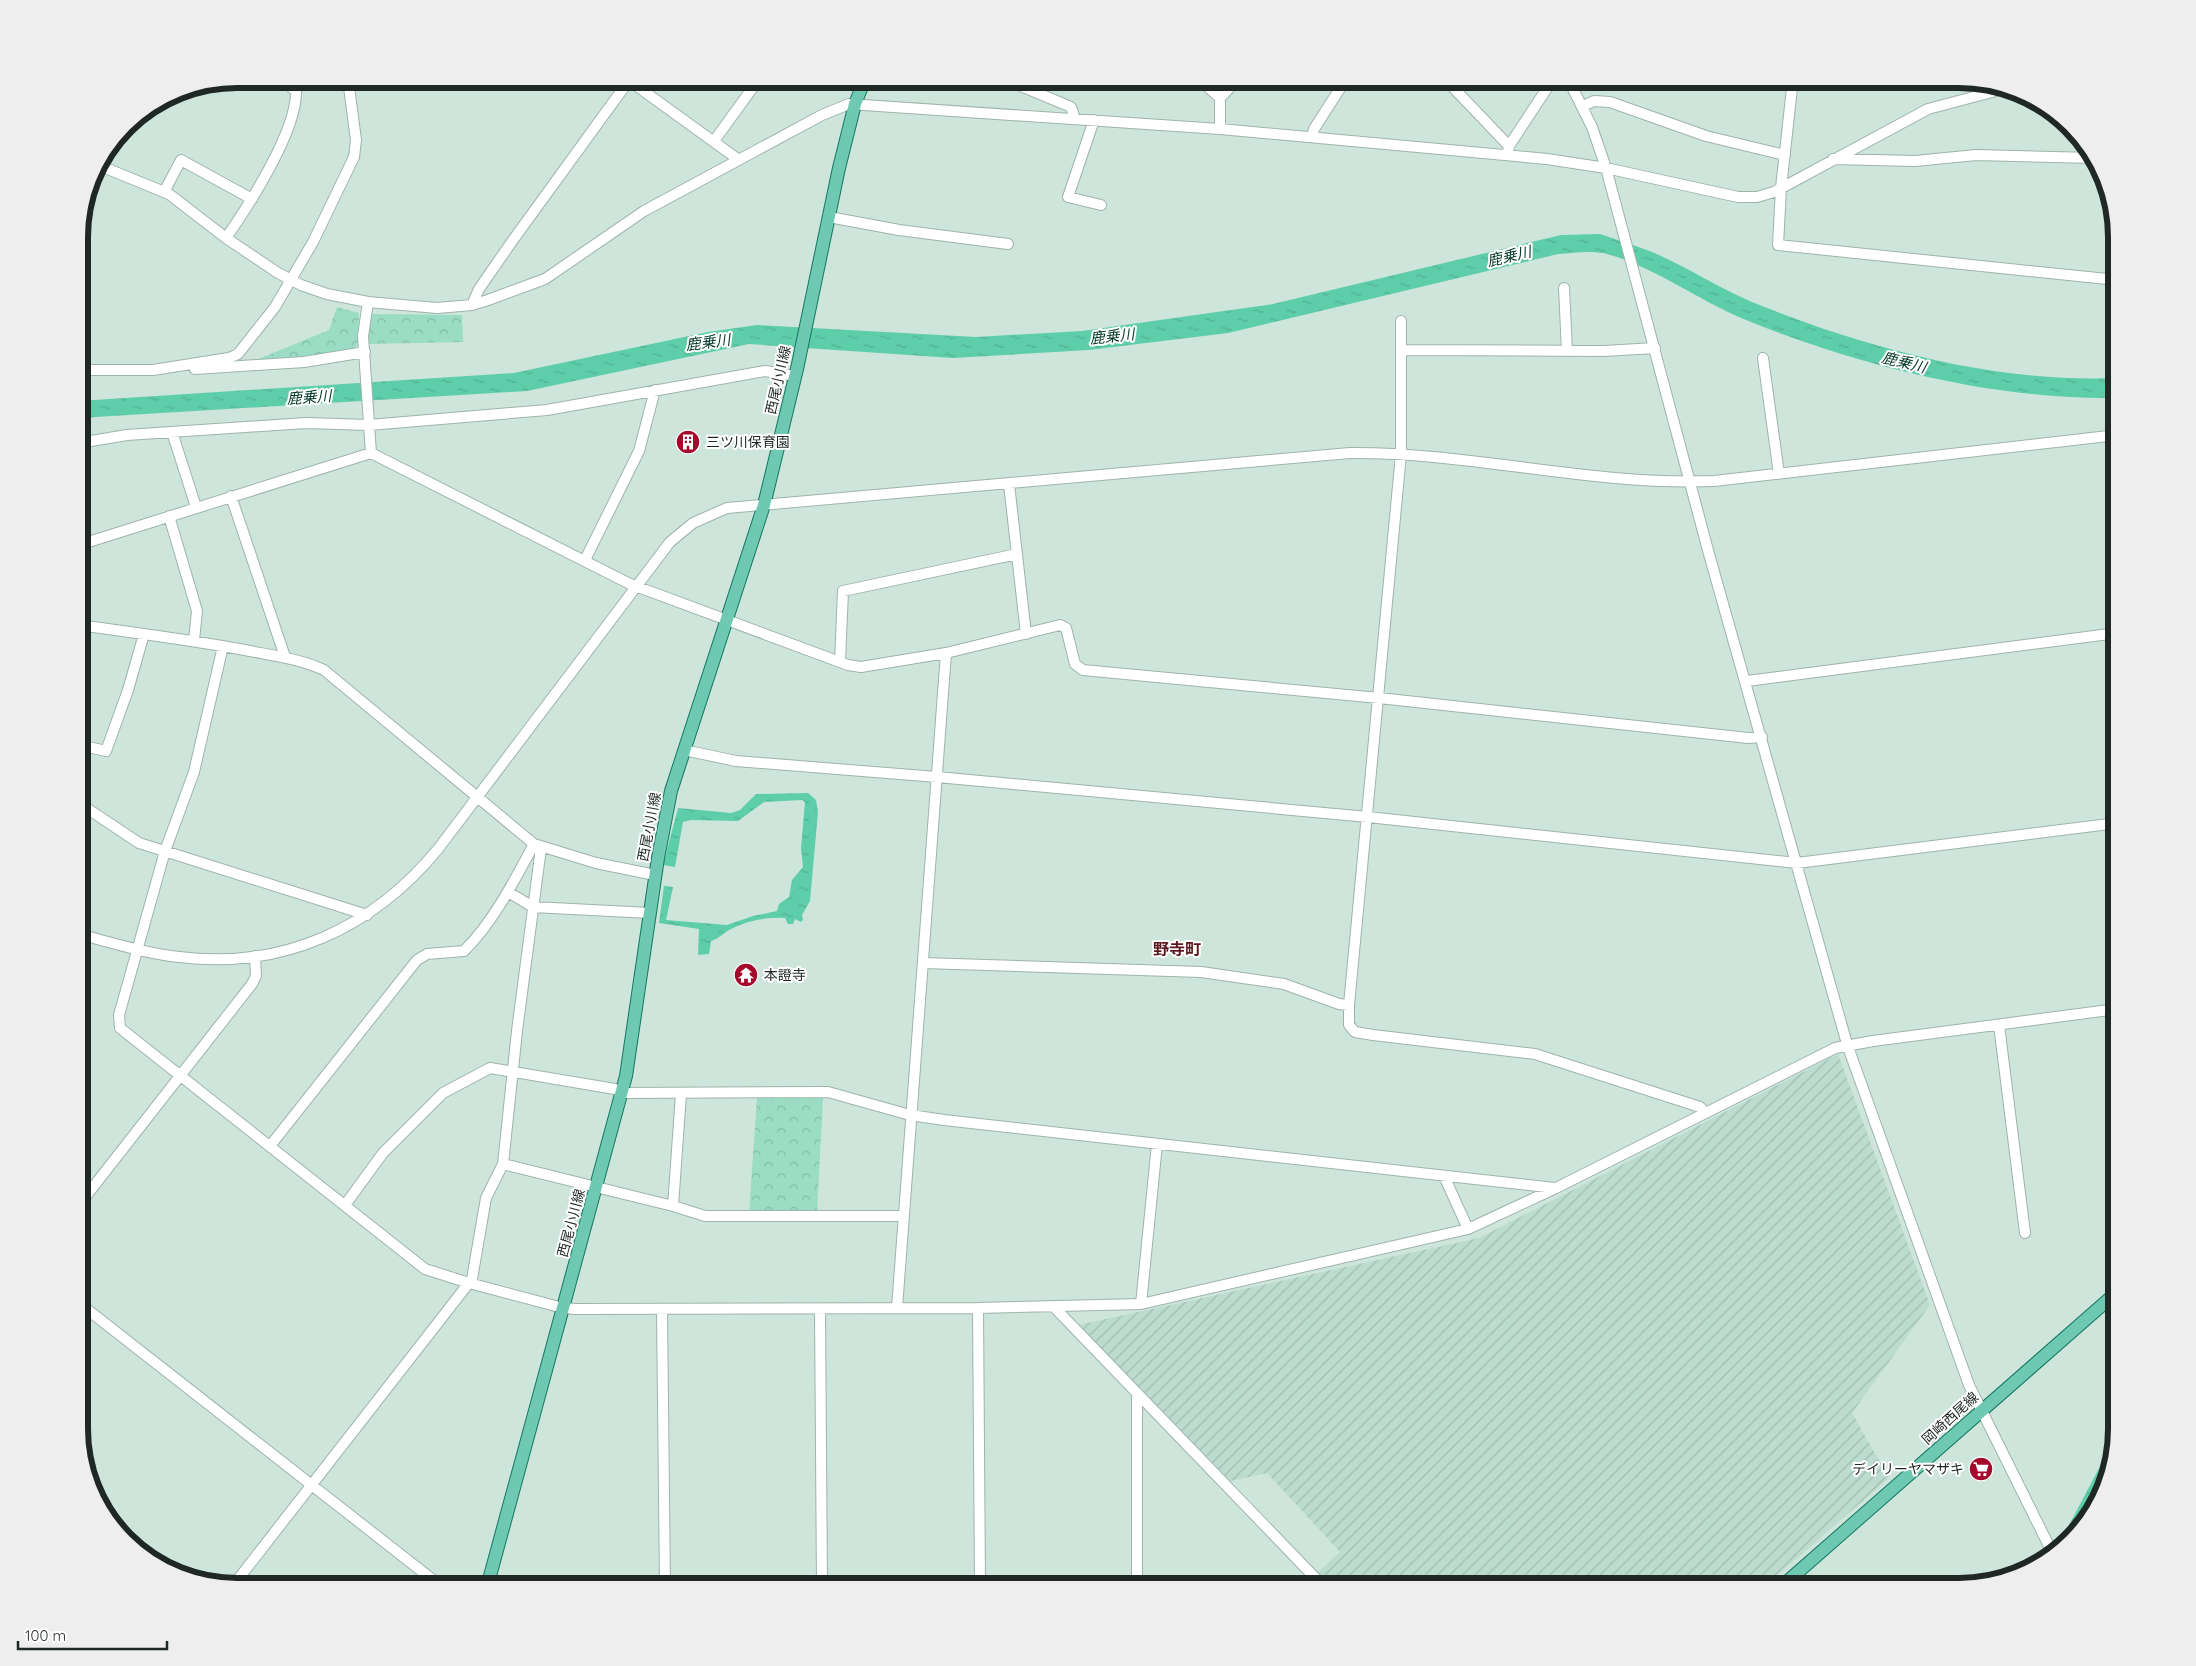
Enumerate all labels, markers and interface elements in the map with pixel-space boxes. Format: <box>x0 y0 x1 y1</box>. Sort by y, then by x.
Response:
water label: 鹿乗川 <box>1485 241 1535 270</box>
water label: 鹿乗川 <box>1089 324 1137 348</box>
water label: 鹿乗川 <box>685 330 733 354</box>
street label: 西尾小川線 <box>761 344 795 416</box>
water label: 鹿乗川 <box>1880 347 1930 377</box>
water label: 鹿乗川 <box>286 386 334 408</box>
building icon: 三ツ川保育園 <box>675 429 701 455</box>
place label: 三ツ川保育園 <box>706 433 790 451</box>
street label: 西尾小川線 <box>633 791 665 863</box>
district label: 野寺町 <box>1153 939 1201 959</box>
temple icon: 本證寺 <box>733 962 759 988</box>
place label: 本證寺 <box>764 966 806 984</box>
street label: 西尾小川線 <box>553 1187 589 1259</box>
street label: 岡崎西尾線 <box>1918 1388 1982 1448</box>
supermarket icon: デイリーヤマザキ <box>1968 1456 1994 1482</box>
place label: デイリーヤマザキ <box>1852 1460 1964 1478</box>
scale bar <box>18 1618 166 1650</box>
text: 100 m <box>25 1626 66 1645</box>

